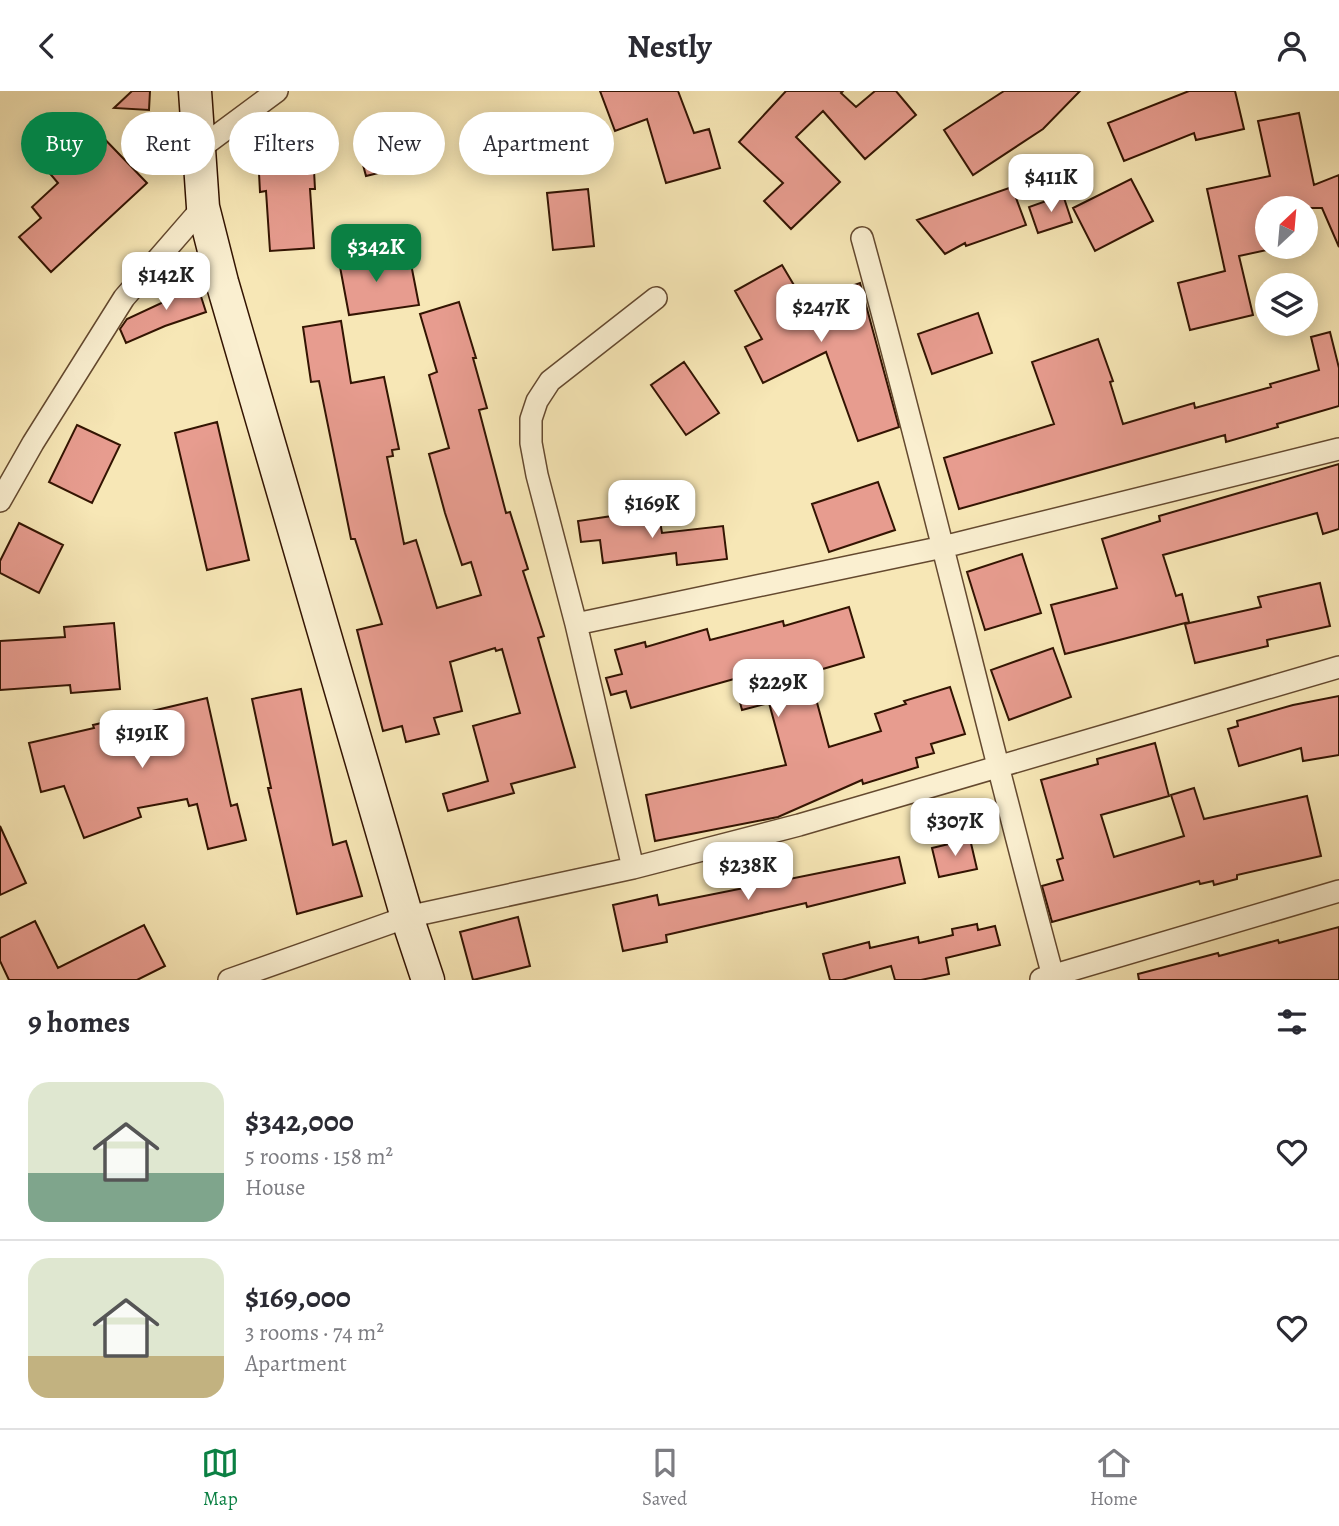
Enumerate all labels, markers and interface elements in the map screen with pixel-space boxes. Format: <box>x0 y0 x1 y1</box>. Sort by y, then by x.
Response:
text: Nestly <box>627 24 712 68</box>
icon: back <box>28 27 66 65</box>
icon: person <box>1273 27 1311 65</box>
chip: Buy <box>21 112 107 175</box>
chip: Rent <box>121 112 215 175</box>
chip: Filters <box>229 112 339 175</box>
chip: New <box>353 112 445 175</box>
chip: Apartment <box>459 112 614 175</box>
pin: $411K <box>1002 155 1100 214</box>
text: $411K <box>1024 161 1078 192</box>
north arrow <box>1255 196 1318 259</box>
map controls <box>1255 196 1318 336</box>
pin: $342K <box>327 225 425 284</box>
text: $342K <box>347 231 405 262</box>
pin: $142K <box>117 253 215 312</box>
text: $142K <box>138 259 194 290</box>
button: layers <box>1255 273 1318 336</box>
pin: $247K <box>772 285 870 344</box>
text: $247K <box>792 291 850 322</box>
pin: $169K <box>603 481 701 540</box>
text: $169K <box>624 487 680 518</box>
pin: $229K <box>729 659 827 719</box>
text: $229K <box>749 666 807 697</box>
pin: $191K <box>93 711 191 770</box>
text: $191K <box>116 717 168 748</box>
pin: $307K <box>906 799 1004 858</box>
text: $307K <box>926 805 984 836</box>
pin: $238K <box>699 843 797 902</box>
text: $238K <box>719 849 777 880</box>
text: 9 homes <box>28 1002 130 1042</box>
icon: filters <box>1273 1003 1311 1041</box>
text: $342,000 <box>245 1101 354 1141</box>
icon: home <box>84 1110 168 1194</box>
icon: heart <box>1273 1133 1311 1171</box>
text: 5 rooms · 158 m² <box>245 1141 393 1172</box>
text: House <box>245 1172 305 1203</box>
text: $169,000 <box>245 1277 351 1317</box>
icon: home <box>84 1286 168 1370</box>
icon: heart <box>1273 1309 1311 1347</box>
text: 3 rooms · 74 m² <box>245 1317 384 1348</box>
text: Apartment <box>245 1348 347 1379</box>
tab: Map <box>201 1444 239 1512</box>
tab: Saved <box>642 1444 687 1512</box>
tab: Home <box>1090 1444 1138 1512</box>

